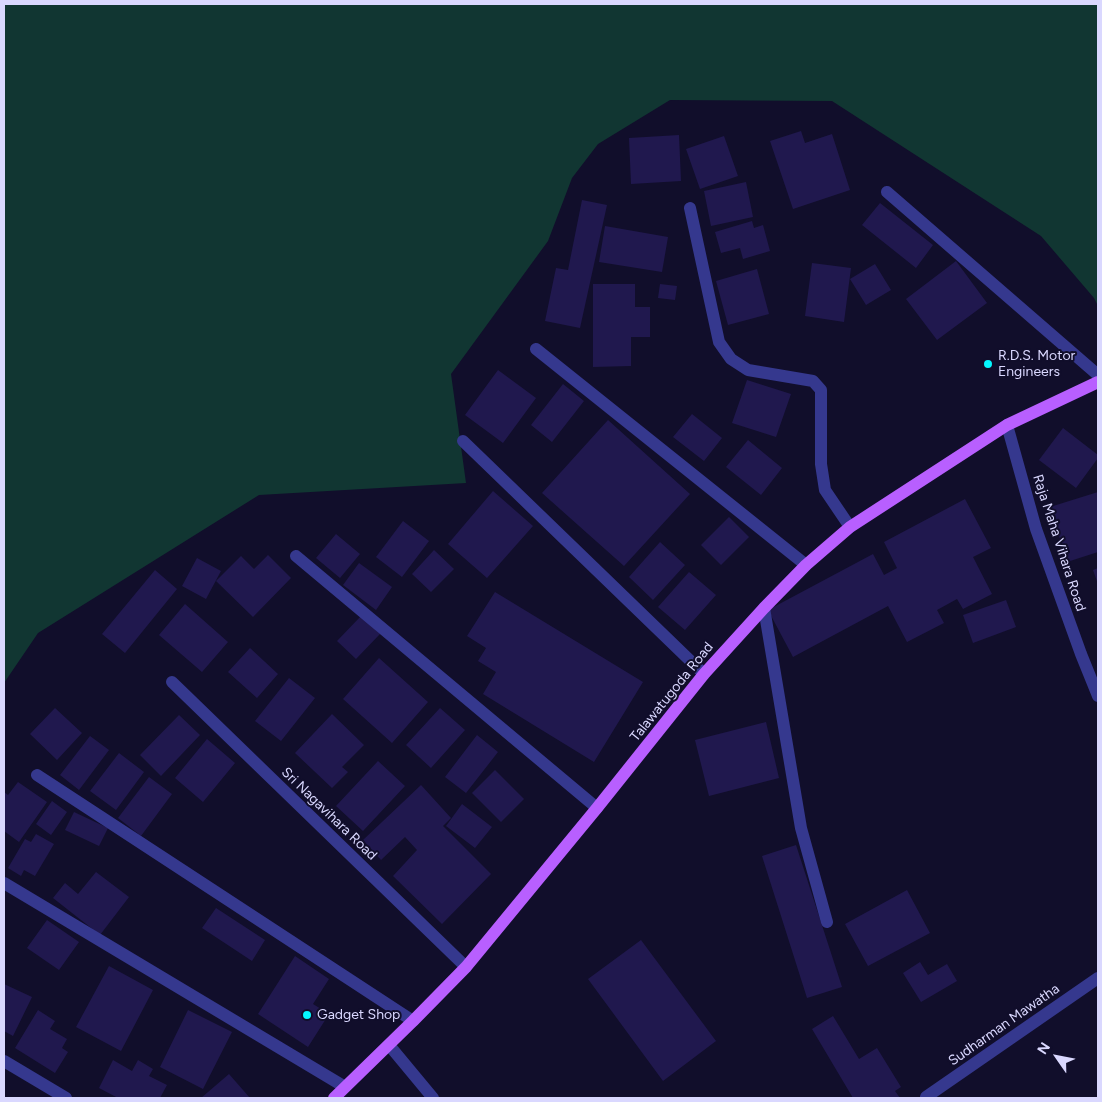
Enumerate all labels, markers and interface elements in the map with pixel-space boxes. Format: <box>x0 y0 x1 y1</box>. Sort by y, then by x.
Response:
place label: R.D.S. Motor Engineers <box>998 348 1075 381</box>
marker: R.D.S. Motor Engineers <box>982 358 994 370</box>
street label: Raja Maha Vihara Road <box>1029 472 1089 614</box>
street label: Talawatugoda Road <box>627 639 717 745</box>
street label: Sri Nagavihara Road <box>278 764 380 864</box>
street label: Sudharman Mawatha <box>945 980 1063 1070</box>
place label: Gadget Shop <box>317 1007 400 1023</box>
marker: Gadget Shop <box>301 1009 313 1021</box>
north arrow <box>1032 1032 1082 1082</box>
text: N <box>1034 1039 1054 1058</box>

